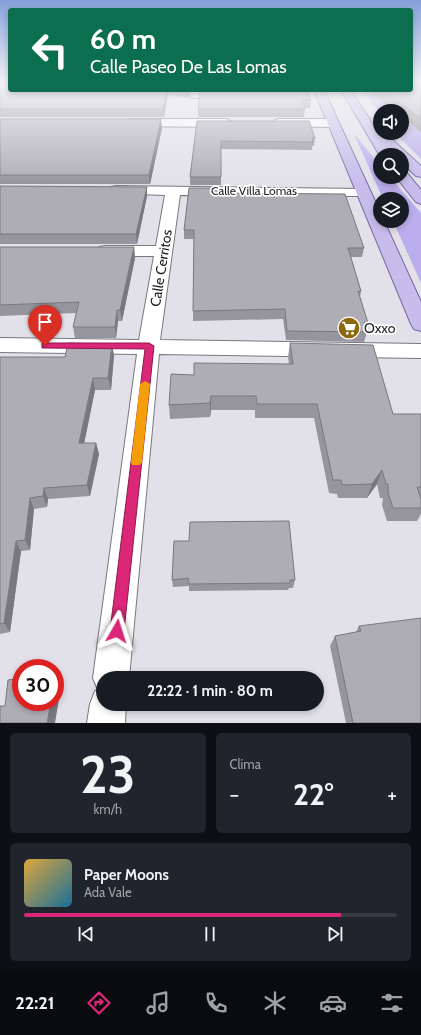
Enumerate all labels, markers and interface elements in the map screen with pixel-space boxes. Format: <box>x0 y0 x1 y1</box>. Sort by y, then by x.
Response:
text: 60 m <box>90 22 156 56</box>
icon: left <box>24 24 76 76</box>
text: Calle Paseo De Las Lomas <box>90 56 287 78</box>
map controls <box>373 104 409 228</box>
button: sound <box>373 104 409 140</box>
button: search <box>373 148 409 184</box>
street label: Calle Villa Lomas <box>211 183 297 198</box>
button: layers <box>373 192 409 228</box>
street label: Calle Cerritos <box>146 228 176 308</box>
pin <box>28 305 62 346</box>
icon: arrive <box>34 311 56 333</box>
supermarket icon: Oxxo <box>336 315 362 341</box>
place label: Oxxo <box>364 319 396 337</box>
position arrow <box>96 610 138 652</box>
speed limit sign: 30 <box>12 659 64 711</box>
text: 22:22 · 1 min · 80 m <box>147 682 273 700</box>
text: 23 <box>80 743 136 806</box>
text: Clima <box>230 756 261 772</box>
text: 22° <box>293 776 333 813</box>
text: − <box>230 781 239 808</box>
text: + <box>387 781 397 808</box>
text: km/h <box>94 801 122 817</box>
text: Paper Moons <box>84 866 169 884</box>
text: Ada Vale <box>84 884 132 900</box>
icon: previous <box>75 923 97 945</box>
icon: pause <box>199 923 221 945</box>
icon: next <box>324 923 346 945</box>
icon: directions <box>85 989 113 1017</box>
icon: music <box>144 989 172 1017</box>
icon: phone <box>202 989 230 1017</box>
icon: climate <box>261 989 289 1017</box>
icon: car <box>319 989 347 1017</box>
icon: filters <box>378 989 406 1017</box>
text: 22:21 <box>15 992 54 1014</box>

